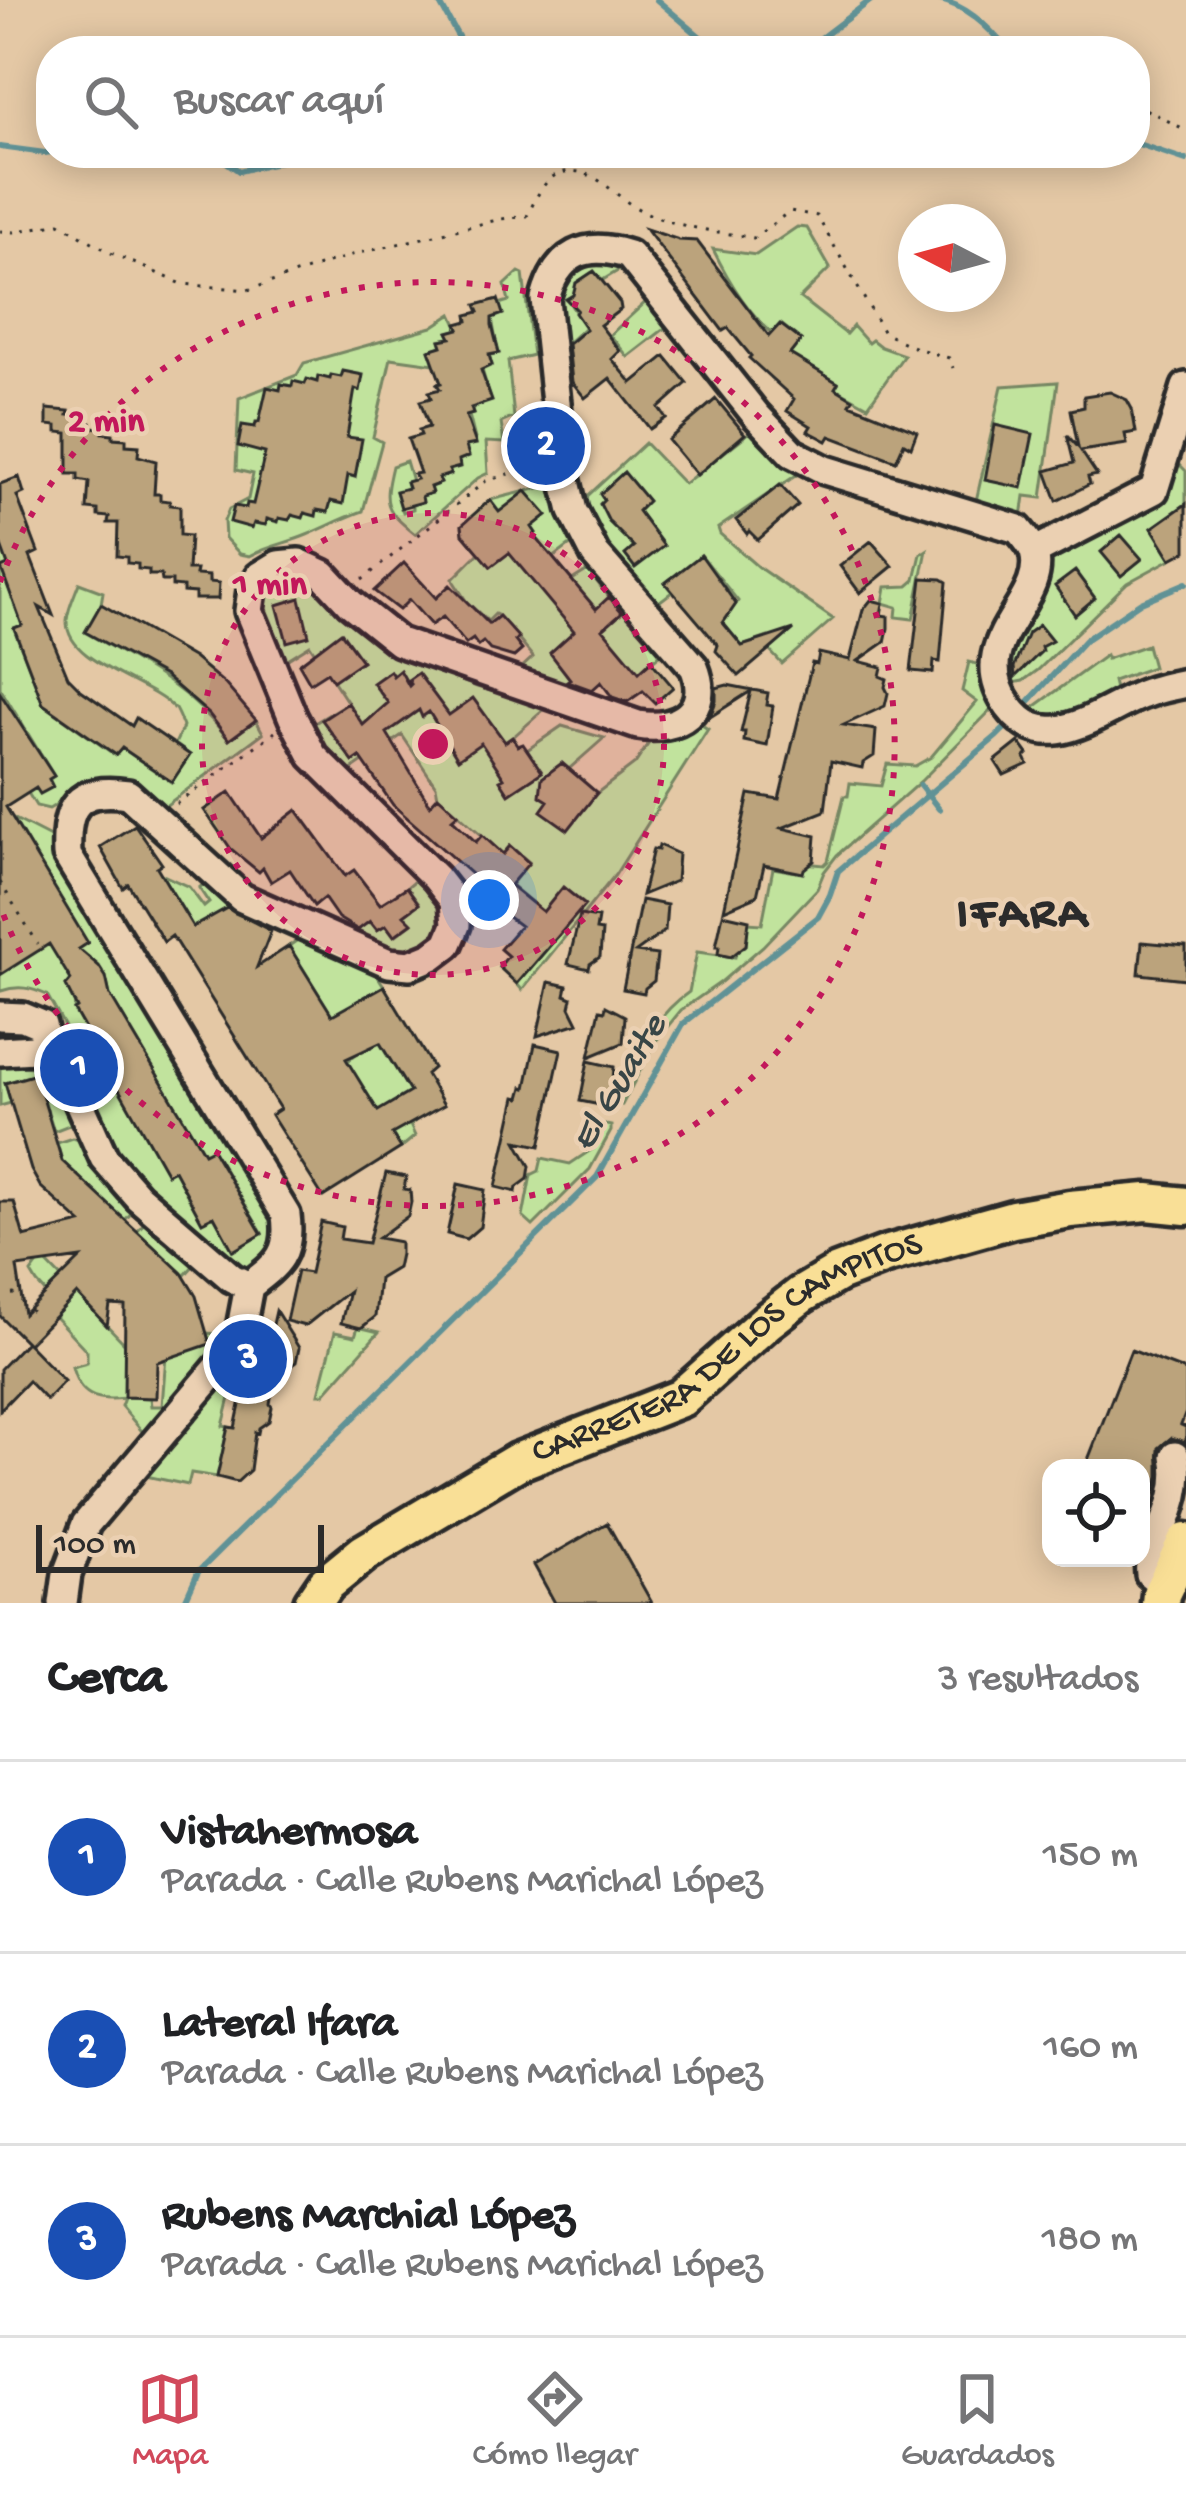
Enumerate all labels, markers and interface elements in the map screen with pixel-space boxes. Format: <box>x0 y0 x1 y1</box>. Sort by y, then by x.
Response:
search box <box>36 36 1150 168</box>
icon: search <box>78 69 144 135</box>
text: Buscar aquí <box>174 76 384 129</box>
north arrow <box>898 204 1006 312</box>
pin: 2 <box>507 401 585 491</box>
text: 2 min <box>68 402 145 445</box>
text: 1 min <box>231 565 308 608</box>
centre of rings <box>412 723 454 765</box>
your location <box>459 870 519 930</box>
district label: IFARA <box>957 888 1090 945</box>
water label: El Guaite <box>562 1006 681 1161</box>
pin: 1 <box>40 1023 118 1113</box>
street label: CARRETERA DE LOS CAMPITOS <box>526 1224 927 1475</box>
pin: 3 <box>209 1314 287 1404</box>
map controls <box>1042 1459 1150 1567</box>
button: locate <box>1042 1459 1150 1567</box>
scale bar <box>36 1519 324 1572</box>
text: 100 m <box>54 1527 136 1565</box>
text: Cerca <box>48 1651 166 1711</box>
text: 3 resultados <box>938 1658 1138 1704</box>
text: Vistahermosa <box>162 1807 417 1860</box>
text: 1 <box>79 1834 95 1880</box>
text: 150 m <box>1043 1834 1138 1880</box>
text: Parada · Calle Rubens Marichal López <box>162 1860 762 1906</box>
text: Lateral Ifara <box>162 1999 397 2052</box>
text: 2 <box>77 2026 97 2072</box>
text: 160 m <box>1043 2026 1138 2072</box>
text: Parada · Calle Rubens Marichal López <box>162 2052 762 2098</box>
text: Rubens Marchial López <box>162 2191 574 2244</box>
text: 3 <box>77 2218 97 2264</box>
text: 180 m <box>1042 2218 1138 2264</box>
text: Parada · Calle Rubens Marichal López <box>162 2244 762 2290</box>
tab: Mapa <box>132 2366 208 2476</box>
tab: Cómo llegar <box>473 2366 636 2476</box>
tab: Guardados <box>901 2366 1054 2476</box>

